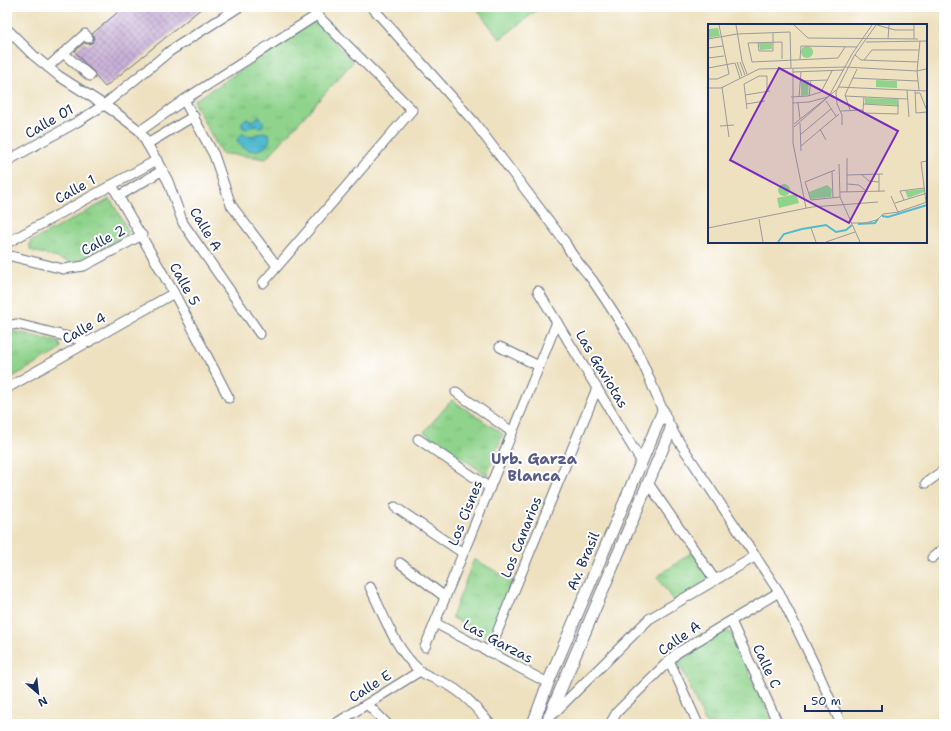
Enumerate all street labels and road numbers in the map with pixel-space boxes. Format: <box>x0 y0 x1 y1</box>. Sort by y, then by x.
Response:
street label: Calle 01 <box>21 100 77 142</box>
street label: Calle 1 <box>51 170 99 208</box>
street label: Calle A <box>186 204 226 254</box>
street label: Calle 2 <box>78 221 128 259</box>
street label: Calle 5 <box>166 259 204 309</box>
street label: Calle 4 <box>59 308 109 348</box>
street label: Las Gaviotas <box>572 327 632 411</box>
street label: Los Cisnes <box>444 477 486 549</box>
street label: Los Canarios <box>496 493 546 581</box>
street label: Av. Brasil <box>563 528 604 593</box>
street label: Las Garzas <box>460 615 536 667</box>
street label: Calle A <box>654 617 704 659</box>
street label: Calle C <box>749 641 785 691</box>
street label: Calle E <box>345 666 395 706</box>

